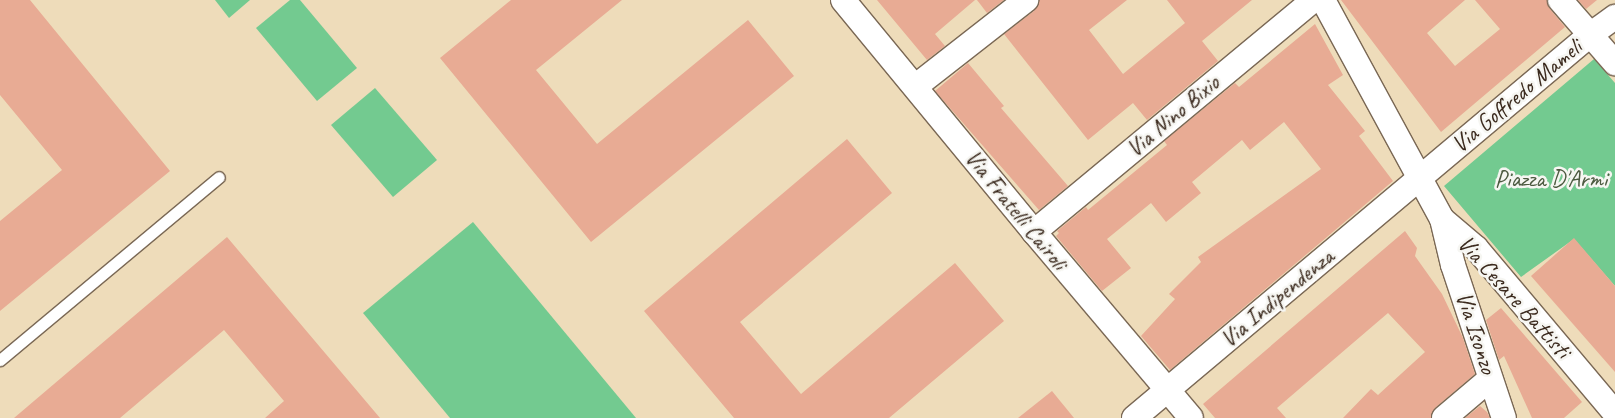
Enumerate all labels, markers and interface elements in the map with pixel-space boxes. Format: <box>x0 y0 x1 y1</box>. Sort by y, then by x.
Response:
street label: Via Goffredo Mameli <box>1446 33 1588 159</box>
street label: Via Nino Bixio <box>1120 68 1226 164</box>
street label: Via Fratelli Cairoli <box>958 144 1074 276</box>
park label: Piazza D'Armi <box>1495 165 1607 193</box>
street label: Via Cesare Battisti <box>1452 230 1576 364</box>
street label: Via Indipendenza <box>1214 242 1340 354</box>
street label: Via Isonzo <box>1449 288 1503 378</box>

